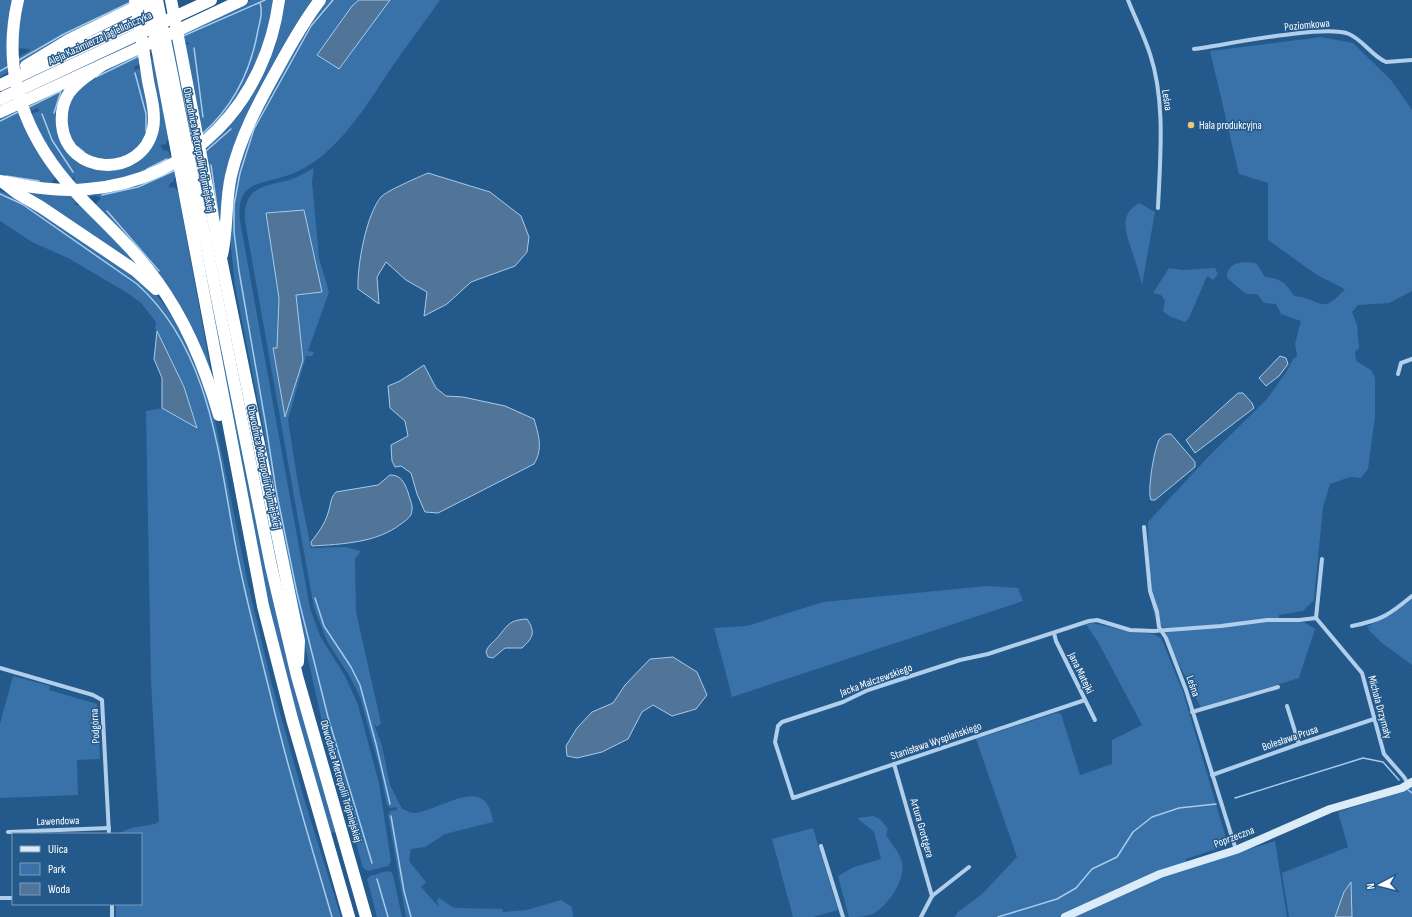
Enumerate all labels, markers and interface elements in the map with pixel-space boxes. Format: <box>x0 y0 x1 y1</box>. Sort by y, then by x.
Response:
street label: Aleja Kazimierza Jagiellończyka <box>45 8 154 68</box>
street label: Poziomkowa <box>1284 17 1330 33</box>
street label: Obwodnica Metropolii Trójmiejskiej <box>181 87 217 213</box>
street label: Leśna <box>1159 89 1175 111</box>
place label: Hala produkcyjna <box>1199 119 1262 132</box>
marker: Hala produkcyjna <box>1186 120 1196 130</box>
street label: Obwodnica Metropolii Trójmiejskiej <box>244 404 284 530</box>
street label: Jana Matejki <box>1065 650 1096 696</box>
street label: Jacka Malczewskiego <box>837 661 914 699</box>
street label: Leśna <box>1183 674 1203 698</box>
street label: Michała Drzymały <box>1365 674 1395 741</box>
street label: Podgórna <box>88 708 102 744</box>
street label: Obwodnica Metropolii Trójmiejskiej <box>317 718 365 844</box>
street label: Stanisława Wyspiańskiego <box>889 719 984 763</box>
street label: Bolesława Prusa <box>1260 722 1320 754</box>
street label: Artura Grottgera <box>907 796 937 859</box>
street label: Lawendowa <box>36 814 80 828</box>
street label: Poprzeczna <box>1212 823 1256 851</box>
legend <box>12 833 142 905</box>
text: Ulica <box>48 842 68 857</box>
text: Park <box>48 862 66 877</box>
north arrow <box>1360 865 1400 905</box>
text: Woda <box>48 882 71 897</box>
text: N <box>1364 882 1377 890</box>

